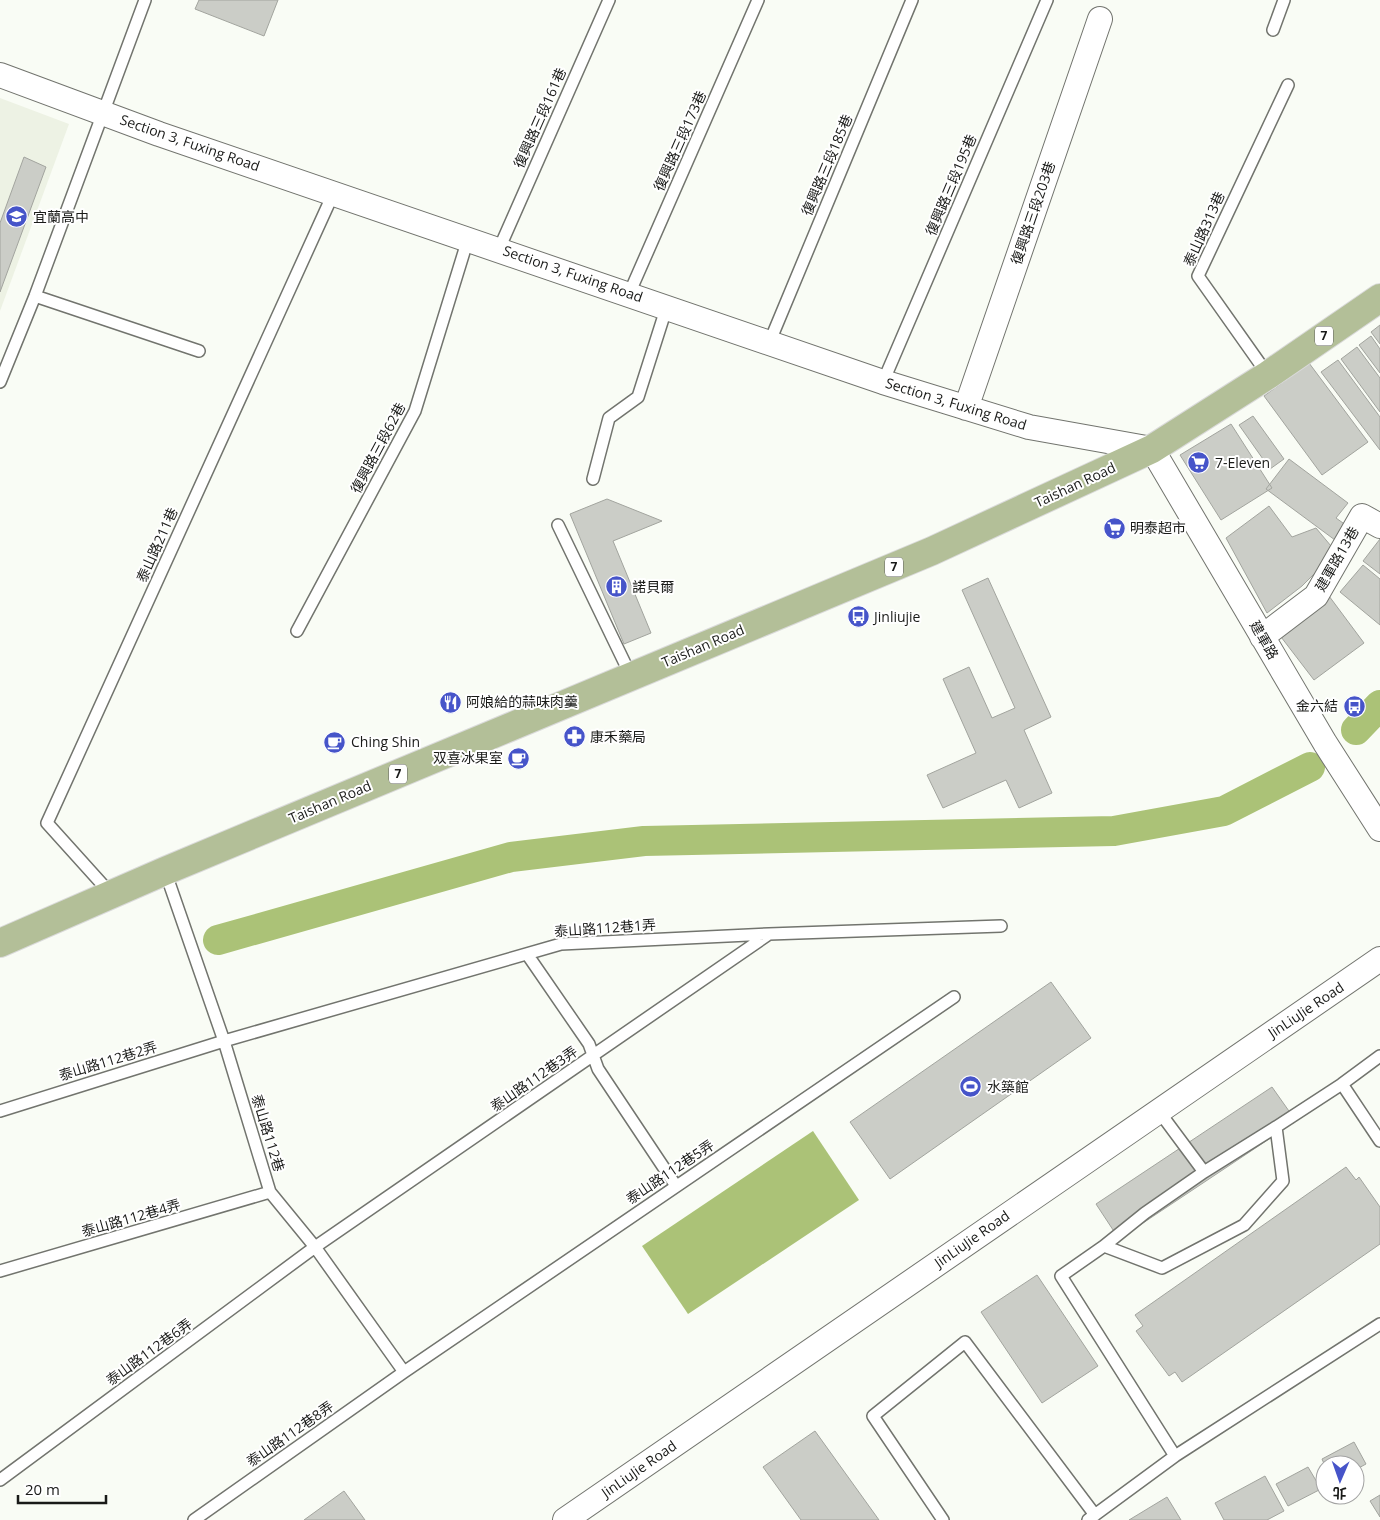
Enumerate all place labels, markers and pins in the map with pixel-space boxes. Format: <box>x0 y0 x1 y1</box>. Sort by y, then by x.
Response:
school or university icon: 宜蘭高中 <box>5 205 29 229</box>
place label: 宜蘭高中 <box>33 207 89 226</box>
supermarket icon: 7-Eleven <box>1187 451 1211 475</box>
place label: 7-Eleven <box>1215 453 1270 472</box>
supermarket icon: 明泰超市 <box>1102 516 1126 540</box>
place label: 明泰超市 <box>1130 518 1186 537</box>
building icon: 諾貝爾 <box>604 575 628 599</box>
place label: 諾貝爾 <box>632 577 674 596</box>
bus stop icon: Jinliujie <box>846 605 870 629</box>
place label: Jinliujie <box>872 607 921 626</box>
restaurant icon: 阿娘給的蒜味肉羹 <box>438 690 462 714</box>
place label: 阿娘給的蒜味肉羹 <box>466 692 578 711</box>
bus stop icon: 金六結 <box>1342 694 1366 718</box>
place label: 金六結 <box>1296 696 1338 715</box>
pharmacy icon: 康禾藥局 <box>562 725 586 749</box>
place label: 康禾藥局 <box>590 727 646 746</box>
cafe icon: Ching Shin <box>323 730 347 754</box>
place label: Ching Shin <box>351 732 420 751</box>
cafe icon: 双喜冰果室 <box>507 746 531 770</box>
place label: 双喜冰果室 <box>433 748 503 767</box>
sports icon: 水築館 <box>959 1075 983 1099</box>
place label: 水築館 <box>987 1077 1029 1096</box>

